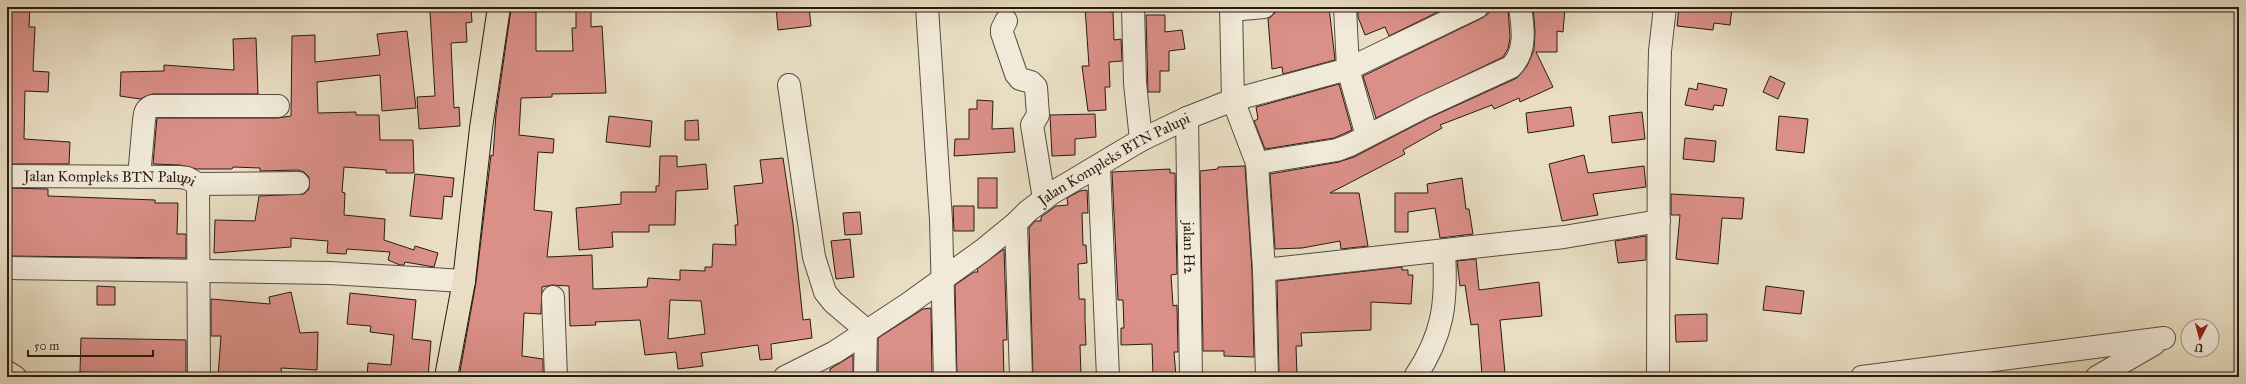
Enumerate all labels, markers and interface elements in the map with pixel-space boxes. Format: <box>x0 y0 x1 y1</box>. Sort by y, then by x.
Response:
street label: Jalan Kompleks BTN Palupi <box>1033 109 1192 211</box>
street label: Jalan Kompleks BTN Palupi <box>22 167 199 190</box>
street label: jalan H2 <box>1180 220 1198 275</box>
north arrow <box>2180 318 2220 358</box>
scale bar <box>28 332 153 358</box>
text: 50 m <box>34 339 59 353</box>
text: U <box>2194 340 2204 354</box>

